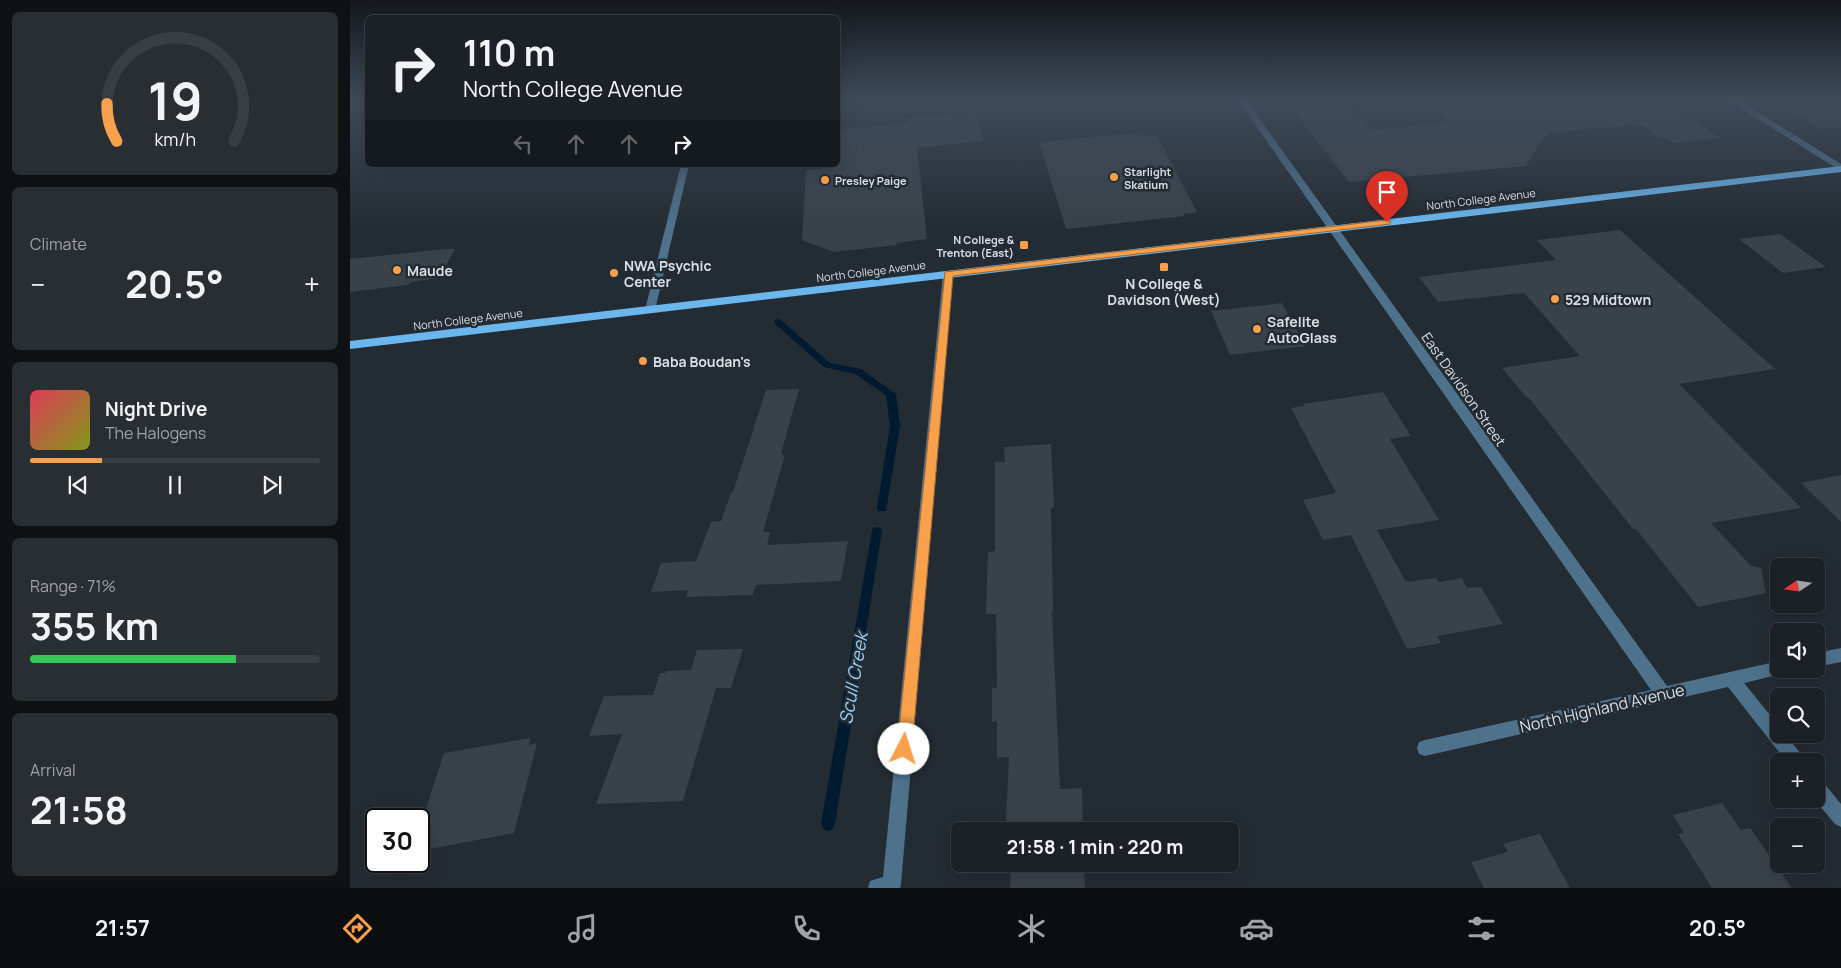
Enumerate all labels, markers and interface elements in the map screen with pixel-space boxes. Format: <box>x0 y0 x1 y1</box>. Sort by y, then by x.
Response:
text: 110 m <box>463 29 555 77</box>
icon: right <box>380 35 445 100</box>
text: 19 <box>147 65 203 136</box>
text: North College Avenue <box>463 74 683 104</box>
text: km/h <box>154 127 196 151</box>
icon: left <box>509 130 537 158</box>
icon: ahead <box>562 130 590 158</box>
icon: ahead <box>615 130 643 158</box>
icon: right <box>668 130 696 158</box>
place label: Starlight Skatium <box>1124 164 1172 192</box>
marker: Starlight Skatium <box>1108 171 1120 183</box>
pin <box>1366 171 1408 222</box>
place label: Presley Paige <box>835 173 907 188</box>
marker: Presley Paige <box>819 174 831 186</box>
icon: arrive <box>1373 178 1401 206</box>
street label: North College Avenue <box>1426 185 1537 213</box>
place label: N College & Trenton (East) <box>936 232 1015 260</box>
text: Climate <box>30 233 87 255</box>
marker: N College & Trenton (East) <box>1018 239 1030 251</box>
place label: NWA Psychic Center <box>624 256 712 291</box>
text: 20.5° <box>125 257 224 309</box>
street label: North College Avenue <box>816 257 927 285</box>
place label: Maude <box>407 261 453 280</box>
marker: N College & Davidson (West) <box>1158 261 1170 273</box>
marker: Maude <box>391 264 403 276</box>
text: − <box>30 265 45 303</box>
text: + <box>304 265 320 303</box>
marker: NWA Psychic Center <box>608 267 620 279</box>
place label: N College & Davidson (West) <box>1107 274 1221 309</box>
place label: 529 Midtown <box>1565 290 1651 309</box>
marker: 529 Midtown <box>1549 293 1561 305</box>
street label: North College Avenue <box>413 305 524 333</box>
place label: Safelite AutoGlass <box>1267 312 1337 347</box>
marker: Safelite AutoGlass <box>1251 323 1263 335</box>
street label: East Davidson Street <box>1418 328 1511 450</box>
place label: Baba Boudan's <box>653 352 751 371</box>
marker: Baba Boudan's <box>637 355 649 367</box>
text: Night Drive <box>105 396 207 422</box>
text: The Halogens <box>105 422 206 444</box>
icon: previous <box>64 471 92 499</box>
icon: pause <box>161 471 189 499</box>
icon: next <box>258 471 286 499</box>
north arrow <box>1770 558 1825 612</box>
map controls <box>1770 558 1825 873</box>
text: Range · 71% <box>30 575 116 597</box>
text: 355 km <box>30 599 159 651</box>
button: sound <box>1770 623 1825 678</box>
water label: Scull Creek <box>833 627 873 726</box>
street label: North Highland Avenue <box>1517 678 1687 738</box>
button: search <box>1770 688 1825 743</box>
position arrow <box>877 722 929 774</box>
button: + <box>1770 753 1825 808</box>
text: Arrival <box>30 759 76 781</box>
text: 21:58 <box>30 783 128 835</box>
speed limit sign: 30 <box>365 808 430 873</box>
button: − <box>1770 818 1825 873</box>
text: 21:58 · 1 min · 220 m <box>1007 834 1183 860</box>
icon: directions <box>340 911 375 946</box>
icon: music <box>565 911 600 946</box>
icon: phone <box>789 911 824 946</box>
icon: climate <box>1014 911 1049 946</box>
icon: car <box>1239 911 1274 946</box>
icon: filters <box>1464 911 1499 946</box>
text: 21:57 <box>95 913 150 943</box>
text: 20.5° <box>1689 913 1746 943</box>

